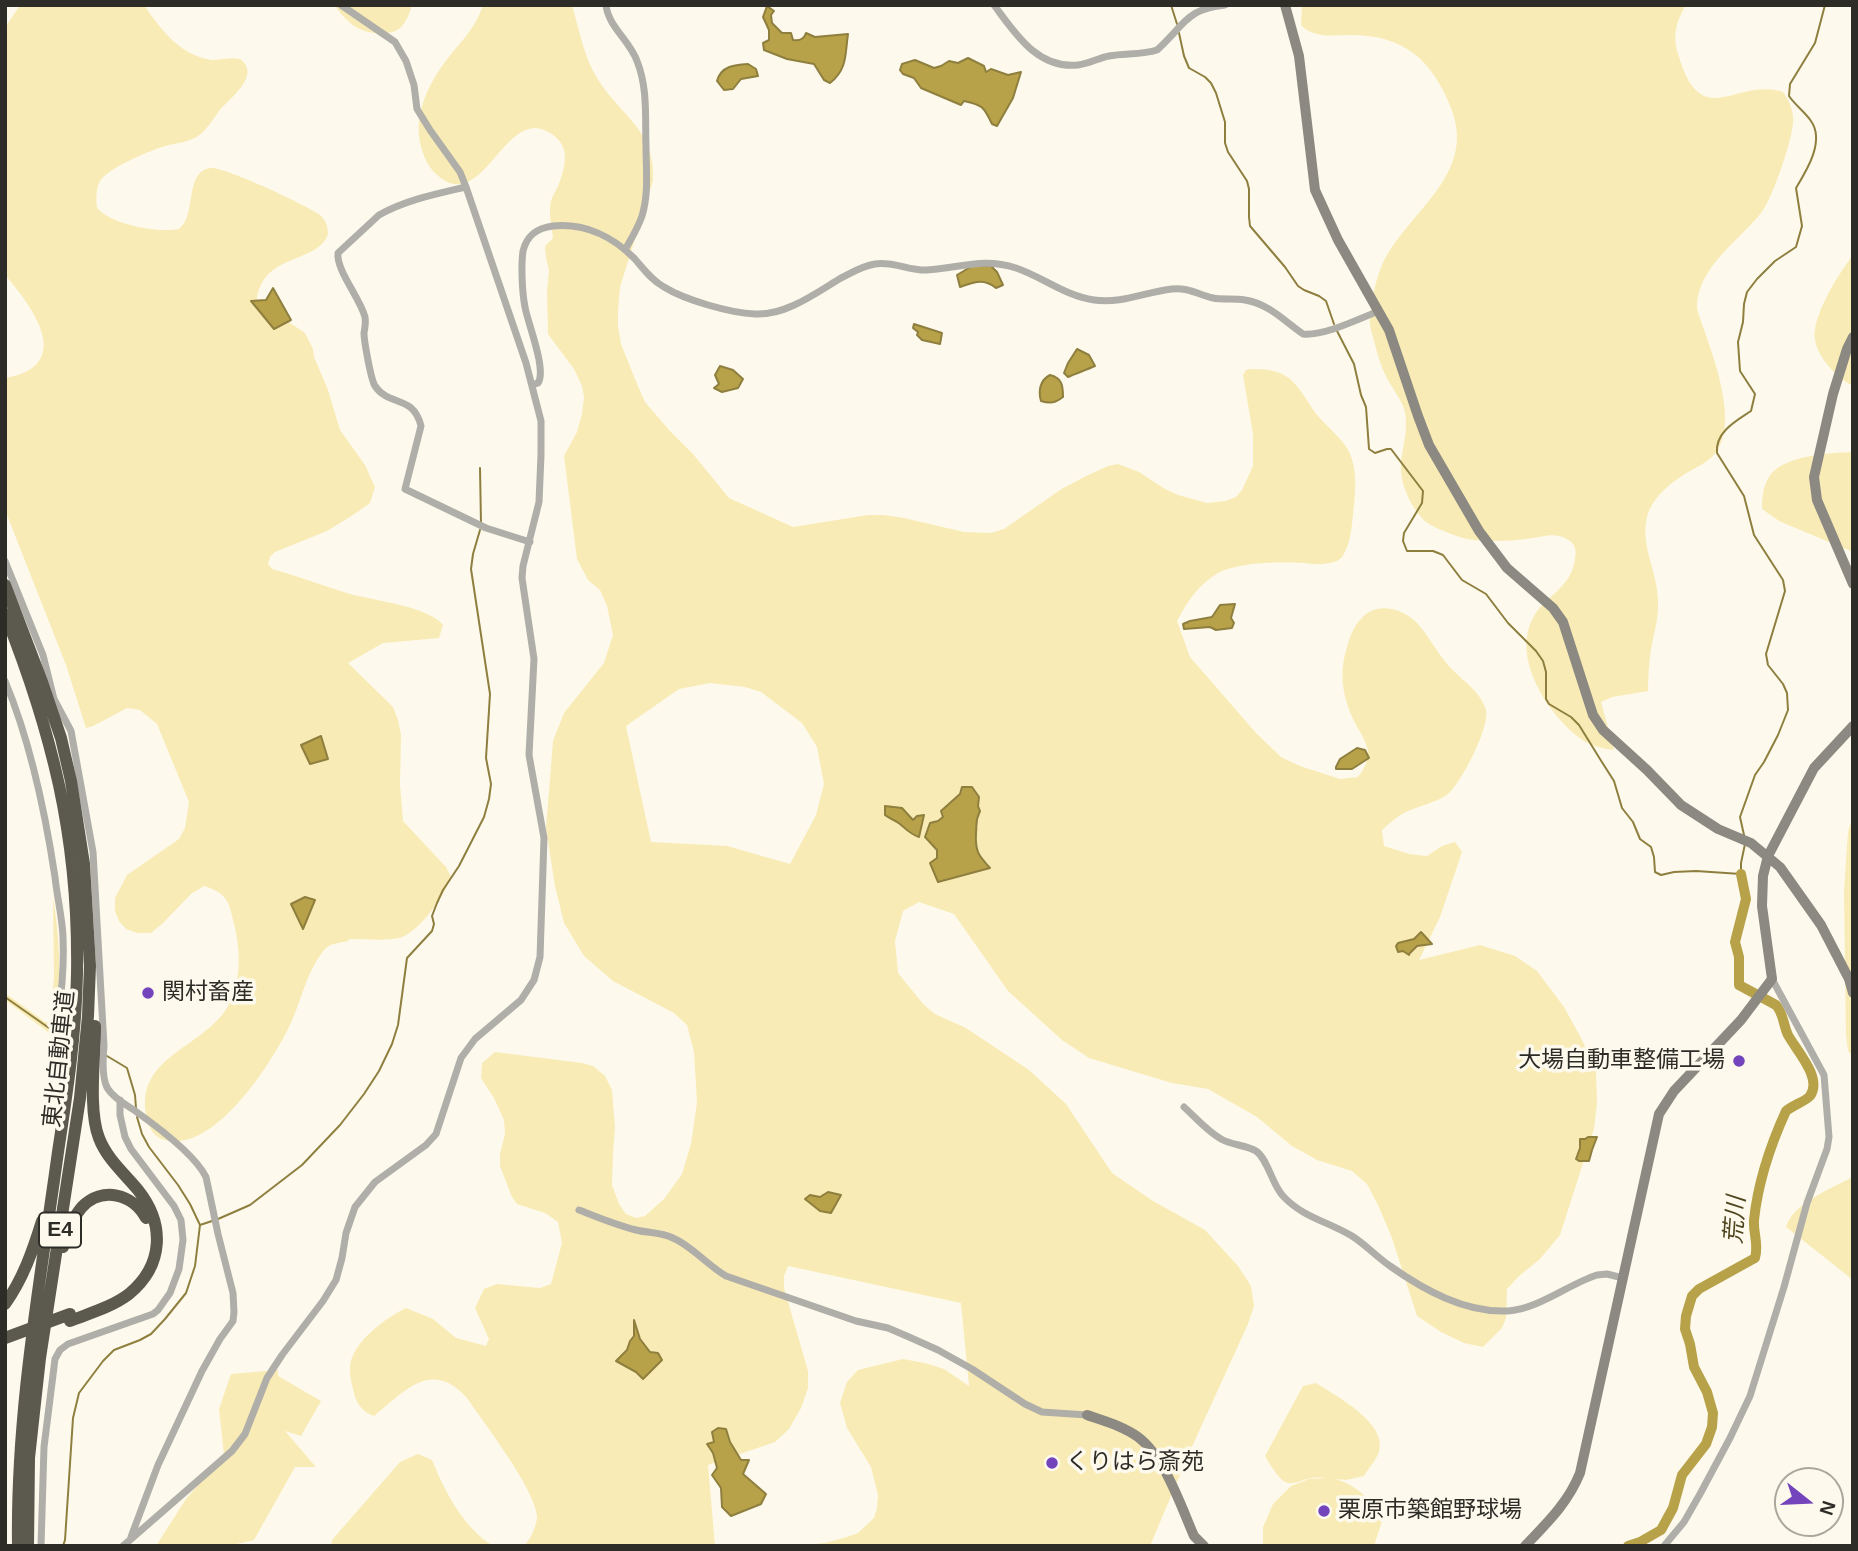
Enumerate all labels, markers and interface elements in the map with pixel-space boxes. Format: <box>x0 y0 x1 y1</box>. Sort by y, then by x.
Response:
place label: 関村畜産 <box>162 979 254 1007</box>
marker: 関村畜産 <box>140 985 156 1001</box>
street label: 東北自動車道 <box>39 989 81 1129</box>
place label: 大場自動車整備工場 <box>1518 1047 1725 1075</box>
marker: 大場自動車整備工場 <box>1731 1053 1747 1069</box>
water label: 荒川 <box>1720 1195 1752 1245</box>
road number: E4 <box>39 1212 81 1248</box>
place label: くりはら斎苑 <box>1066 1449 1204 1477</box>
marker: くりはら斎苑 <box>1044 1455 1060 1471</box>
north arrow <box>1774 1467 1844 1537</box>
place label: 栗原市築館野球場 <box>1338 1497 1522 1525</box>
text: N <box>1815 1498 1840 1518</box>
marker: 栗原市築館野球場 <box>1316 1503 1332 1519</box>

